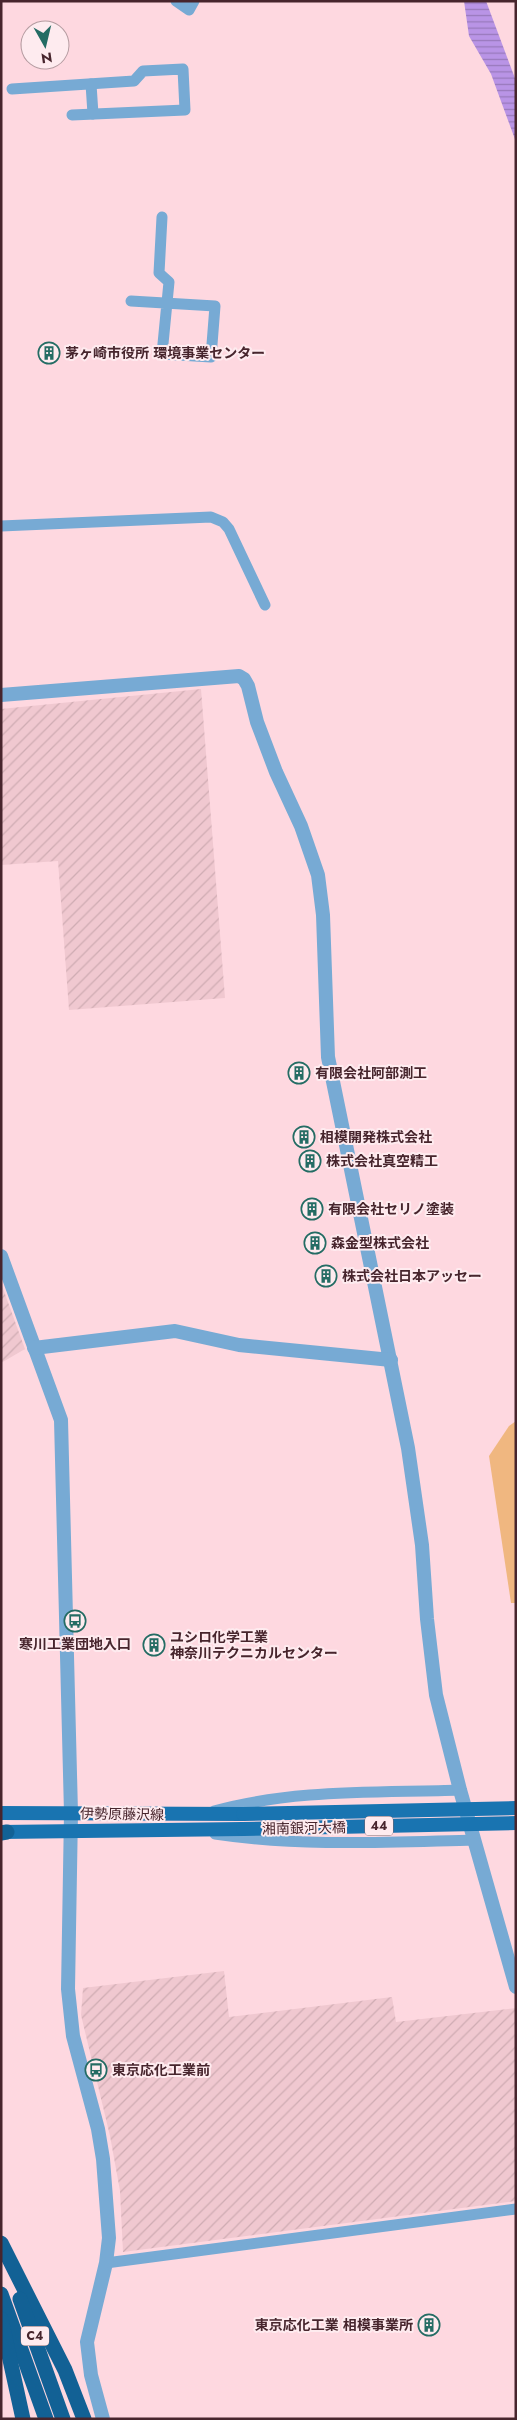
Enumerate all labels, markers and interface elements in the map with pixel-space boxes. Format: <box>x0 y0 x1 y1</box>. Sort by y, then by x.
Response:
north arrow <box>20 20 70 70</box>
text: N <box>40 47 54 69</box>
building icon: 茅ヶ崎市役所 環境事業センター <box>37 341 61 365</box>
place label: 茅ヶ崎市役所 環境事業センター <box>65 343 265 363</box>
building icon: 有限会社阿部測工 <box>287 1061 311 1085</box>
place label: 有限会社阿部測工 <box>315 1063 427 1083</box>
building icon: 相模開発株式会社 <box>292 1125 316 1149</box>
place label: 相模開発株式会社 <box>320 1127 432 1147</box>
building icon: 株式会社真空精工 <box>298 1149 322 1173</box>
place label: 株式会社真空精工 <box>326 1151 438 1171</box>
building icon: 有限会社セリノ塗装 <box>300 1197 324 1221</box>
place label: 有限会社セリノ塗装 <box>328 1199 454 1219</box>
building icon: 森金型株式会社 <box>303 1231 327 1255</box>
place label: 森金型株式会社 <box>331 1233 429 1253</box>
building icon: 株式会社日本アッセー <box>314 1264 338 1288</box>
place label: 株式会社日本アッセー <box>342 1266 482 1286</box>
bus stop icon: 寒川工業団地入口 <box>63 1609 87 1633</box>
place label: ユシロ化学工業 神奈川テクニカルセンター <box>170 1627 338 1663</box>
building icon: ユシロ化学工業 神奈川テクニカルセンター <box>142 1633 166 1657</box>
place label: 寒川工業団地入口 <box>19 1634 131 1654</box>
street label: 伊勢原藤沢線 <box>80 1803 164 1825</box>
road number: 44 <box>365 1816 393 1835</box>
street label: 湘南銀河大橋 <box>262 1817 346 1839</box>
bus stop icon: 東京応化工業前 <box>84 2058 108 2082</box>
place label: 東京応化工業前 <box>112 2060 210 2080</box>
building icon: 東京応化工業 相模事業所 <box>417 2313 441 2337</box>
place label: 東京応化工業 相模事業所 <box>255 2315 413 2335</box>
road number: C4 <box>21 2326 49 2346</box>

